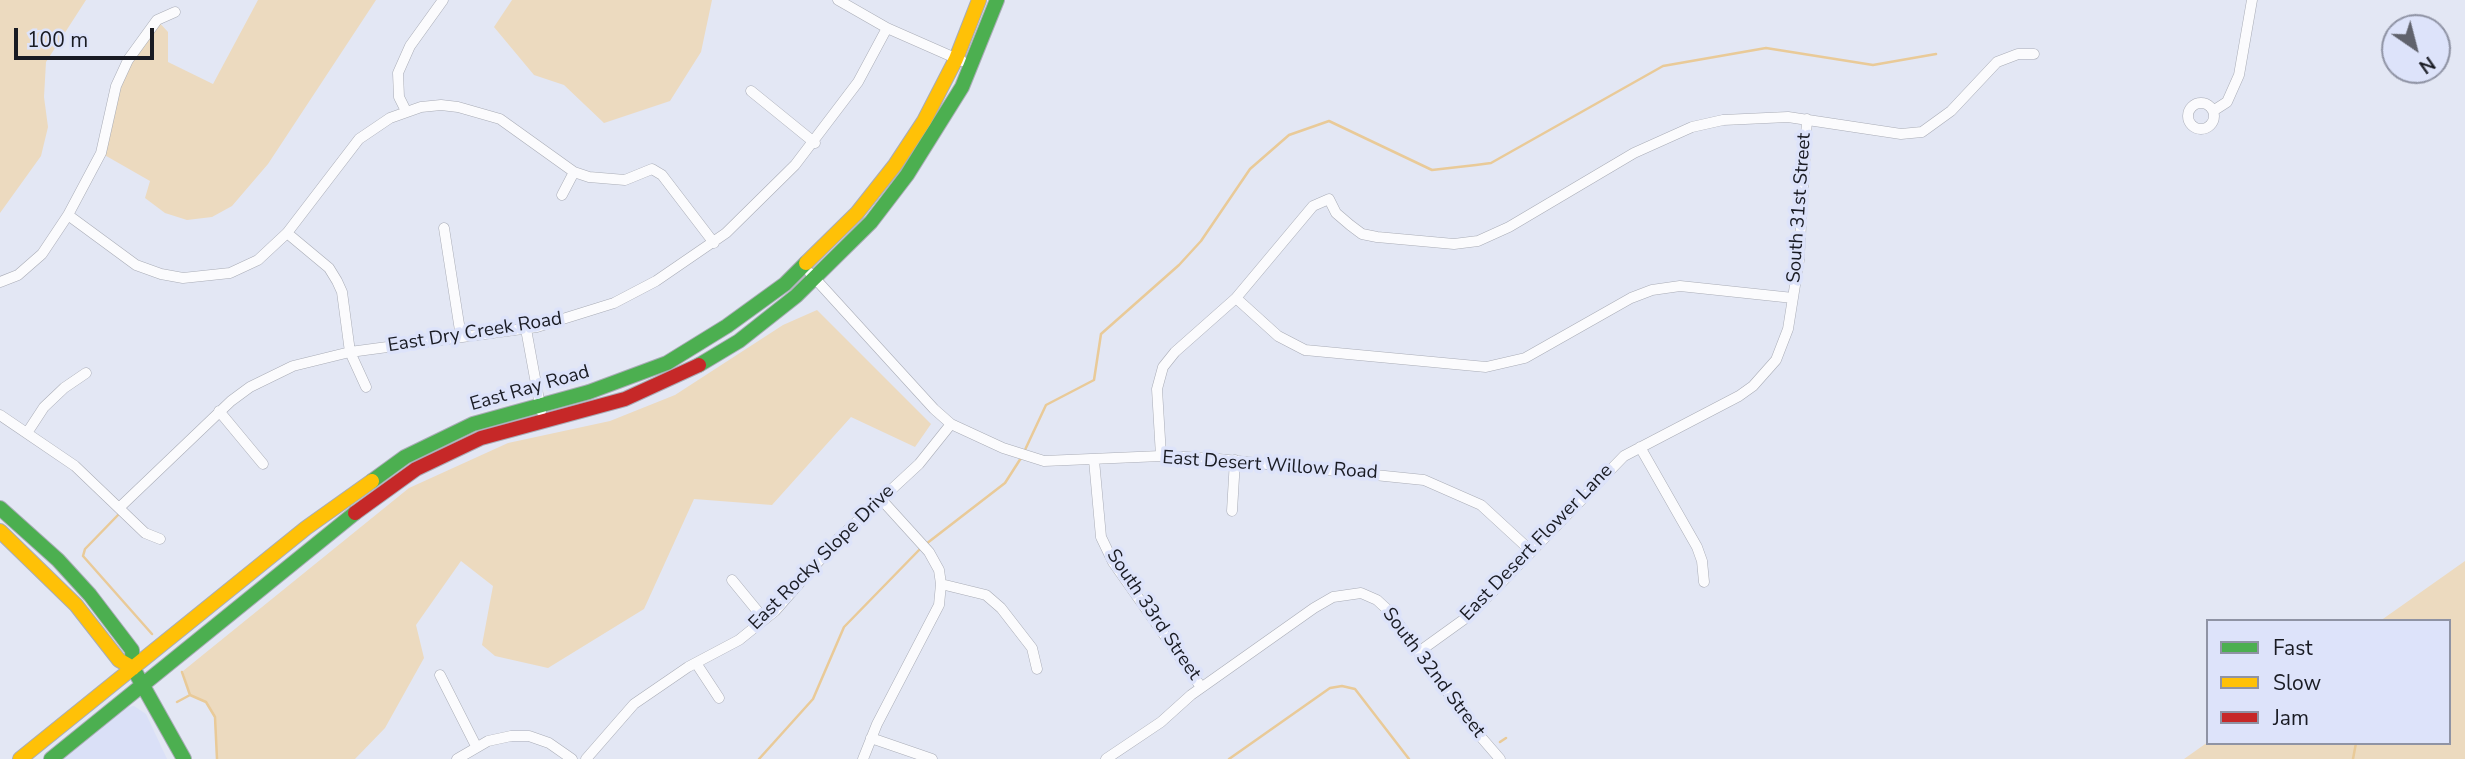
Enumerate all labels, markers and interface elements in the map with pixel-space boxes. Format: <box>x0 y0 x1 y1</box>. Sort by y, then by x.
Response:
scale bar <box>18 14 158 58</box>
north arrow <box>2381 14 2451 84</box>
text: 100 m <box>27 26 88 54</box>
text: N <box>2414 50 2440 79</box>
street label: South 31st Street <box>1783 132 1817 284</box>
street label: East Dry Creek Road <box>386 308 564 358</box>
street label: East Ray Road <box>468 361 592 417</box>
street label: East Desert Willow Road <box>1162 447 1378 485</box>
street label: East Desert Flower Lane <box>1456 460 1618 626</box>
street label: East Rocky Slope Drive <box>745 481 899 635</box>
street label: South 33rd Street <box>1101 545 1205 685</box>
street label: South 32nd Street <box>1377 604 1489 742</box>
legend <box>2206 619 2451 745</box>
text: Fast <box>2273 634 2313 662</box>
text: Slow <box>2273 669 2321 697</box>
text: Jam <box>2273 704 2309 732</box>

